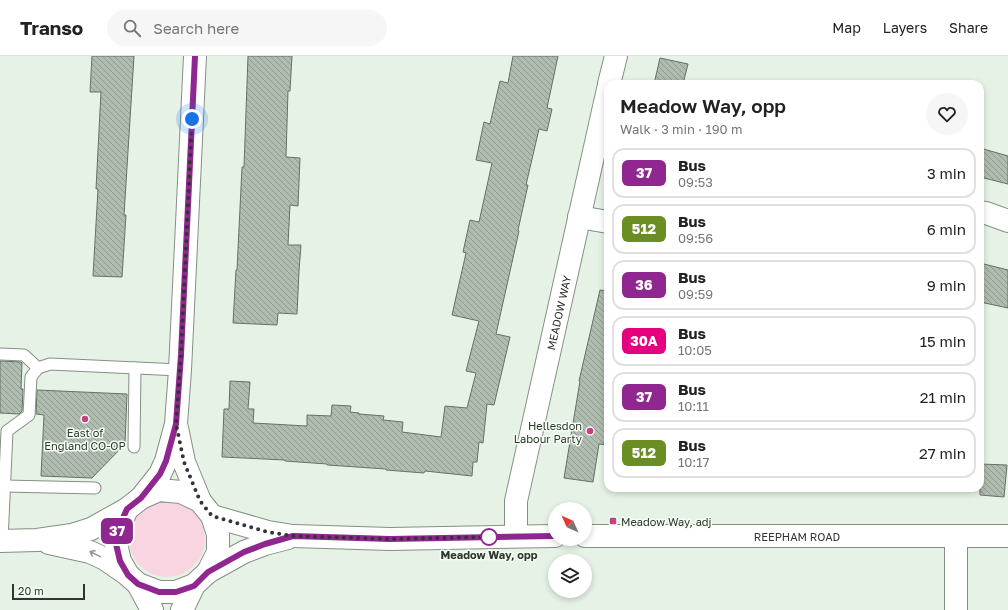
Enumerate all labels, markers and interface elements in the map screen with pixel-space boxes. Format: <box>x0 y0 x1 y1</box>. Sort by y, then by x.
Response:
search box <box>107 10 387 46</box>
text: Transo <box>20 16 83 39</box>
icon: search <box>121 17 143 39</box>
text: Search here <box>153 19 239 37</box>
text: Map <box>832 19 861 36</box>
text: Layers <box>883 19 927 36</box>
text: Share <box>949 19 988 36</box>
button: heart <box>926 93 968 135</box>
text: Meadow Way, opp <box>620 94 786 117</box>
your location <box>182 109 202 129</box>
text: Walk · 3 min · 190 m <box>620 121 742 137</box>
text: Bus <box>678 156 706 174</box>
text: 37 <box>636 164 652 181</box>
text: 3 min <box>927 164 966 182</box>
text: 09:53 <box>678 174 713 190</box>
text: Bus <box>678 212 706 230</box>
text: 512 <box>632 220 656 237</box>
text: 6 min <box>927 220 966 238</box>
text: 09:56 <box>678 230 713 246</box>
text: Bus <box>678 268 706 286</box>
street label: MEADOW WAY <box>543 274 573 351</box>
text: 36 <box>635 276 653 293</box>
text: 9 min <box>927 276 966 294</box>
text: 09:59 <box>678 286 713 302</box>
text: Bus <box>678 324 706 342</box>
text: 30A <box>630 332 658 349</box>
text: 15 min <box>920 332 966 350</box>
text: 10:05 <box>678 342 712 358</box>
text: Bus <box>678 380 706 398</box>
text: 37 <box>636 388 652 405</box>
text: 21 min <box>920 388 966 406</box>
text: 10:11 <box>678 398 709 414</box>
marker: East of England CO-OP <box>80 414 90 424</box>
place label: Hellesdon Labour Party <box>514 419 582 445</box>
place label: East of England CO-OP <box>44 426 126 452</box>
marker: Hellesdon Labour Party <box>585 426 595 436</box>
text: Bus <box>678 436 706 454</box>
text: 512 <box>632 444 656 461</box>
text: 27 min <box>919 444 966 462</box>
text: 10:17 <box>678 454 709 470</box>
north arrow <box>548 502 592 546</box>
map controls <box>548 502 592 598</box>
place label: Meadow Way, adj <box>621 515 712 528</box>
marker: Meadow Way, adj <box>608 516 618 526</box>
line badge: 37 <box>99 518 135 544</box>
text: 37 <box>109 522 125 539</box>
marker: Meadow Way, opp <box>480 528 498 546</box>
street label: REEPHAM ROAD <box>754 530 841 543</box>
place label: Meadow Way, opp <box>441 548 538 561</box>
one-way arrow <box>89 550 101 558</box>
button: layers <box>548 554 592 598</box>
scale bar <box>12 582 85 601</box>
text: 20 m <box>18 584 44 597</box>

